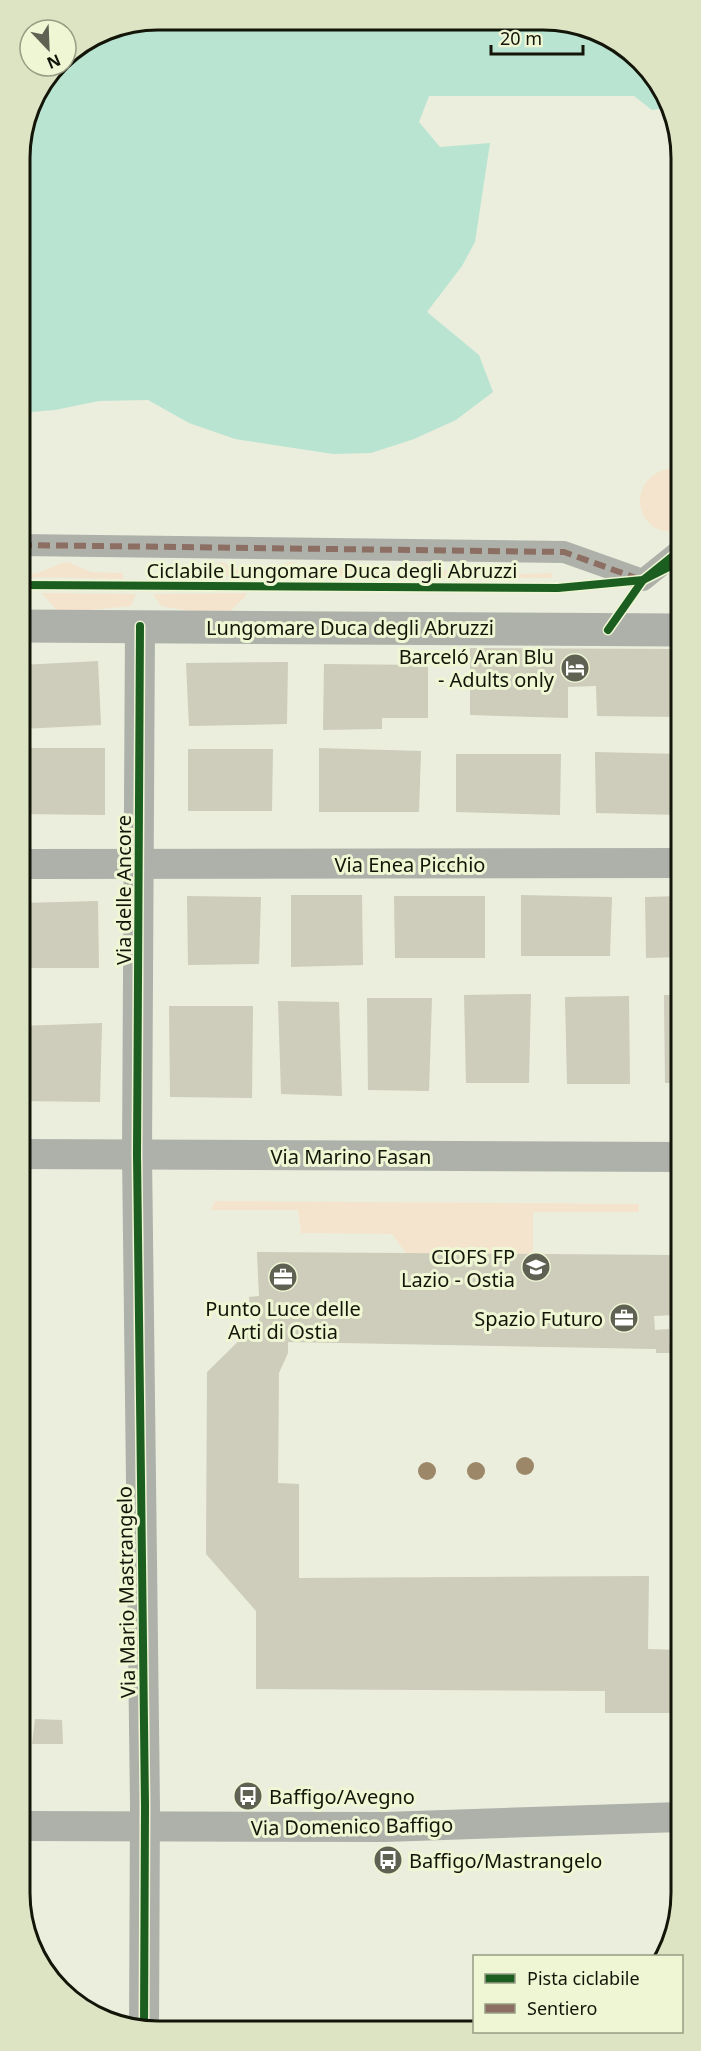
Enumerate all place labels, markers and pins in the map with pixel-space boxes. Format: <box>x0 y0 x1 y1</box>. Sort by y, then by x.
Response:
place label: Barceló Aran Blu - Adults only <box>399 643 555 693</box>
hotel icon: Barceló Aran Blu - Adults only <box>559 652 591 684</box>
place label: CIOFS FP Lazio - Ostia <box>401 1243 515 1293</box>
school or university icon: CIOFS FP Lazio - Ostia <box>520 1251 552 1283</box>
office icon: Punto Luce delle Arti di Ostia <box>267 1261 299 1293</box>
place label: Punto Luce delle Arti di Ostia <box>205 1295 361 1345</box>
office icon: Spazio Futuro <box>608 1302 640 1334</box>
place label: Spazio Futuro <box>474 1305 603 1332</box>
bus stop icon: Baffigo/Avegno <box>232 1780 264 1812</box>
place label: Baffigo/Avegno <box>269 1783 415 1810</box>
bus stop icon: Baffigo/Mastrangelo <box>372 1844 404 1876</box>
place label: Baffigo/Mastrangelo <box>409 1847 602 1874</box>

